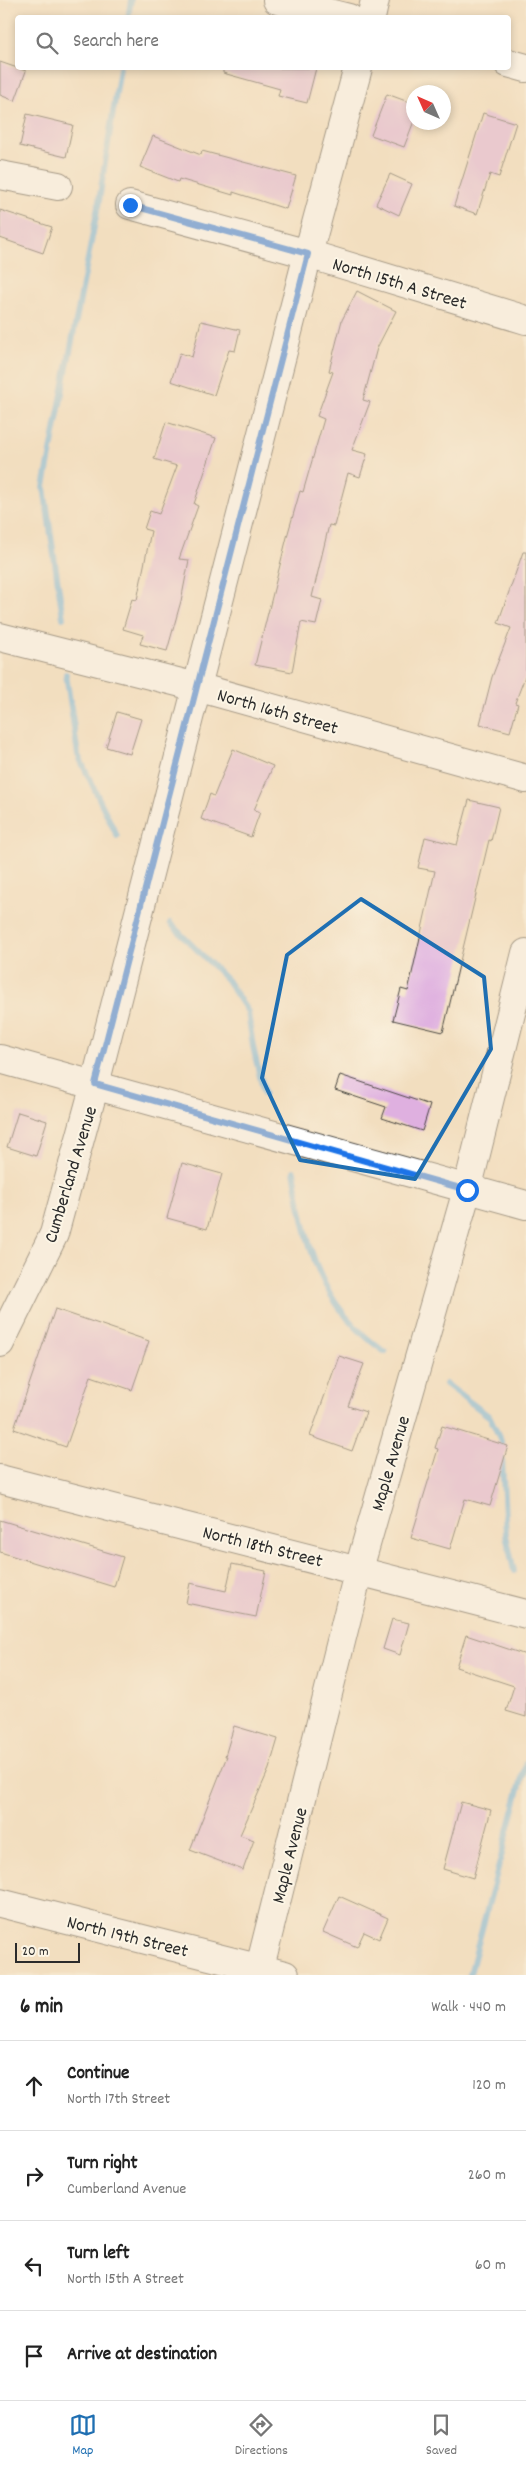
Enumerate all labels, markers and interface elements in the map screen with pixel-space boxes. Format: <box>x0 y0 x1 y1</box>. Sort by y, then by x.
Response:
search box <box>15 15 511 70</box>
icon: search <box>33 29 61 57</box>
text: Search here <box>73 29 159 56</box>
north arrow <box>406 85 451 130</box>
route end <box>119 194 142 217</box>
street label: North 15th A Street <box>329 252 469 319</box>
street label: North 16th Street <box>213 683 341 744</box>
street label: Cumberland Avenue <box>39 1103 106 1247</box>
route start <box>456 1179 479 1202</box>
street label: Maple Avenue <box>366 1413 419 1515</box>
street label: North 18th Street <box>199 1520 325 1576</box>
street label: Maple Avenue <box>266 1805 316 1907</box>
street label: North 19th Street <box>64 1910 191 1967</box>
scale bar <box>15 1940 80 1963</box>
text: 20 m <box>22 1942 49 1962</box>
text: 6 min <box>20 1993 63 2023</box>
text: Walk · 440 m <box>431 1996 506 2019</box>
text: Continue <box>67 2061 129 2088</box>
icon: ahead <box>20 2072 48 2100</box>
text: 120 m <box>472 2074 506 2097</box>
text: North 17th Street <box>67 2088 170 2111</box>
text: Turn right <box>67 2151 138 2178</box>
icon: right <box>20 2162 48 2190</box>
text: 260 m <box>468 2164 506 2187</box>
text: Cumberland Avenue <box>67 2178 186 2201</box>
text: Turn left <box>67 2241 130 2268</box>
icon: left <box>20 2252 48 2280</box>
text: 60 m <box>475 2254 506 2277</box>
text: North 15th A Street <box>67 2268 184 2291</box>
icon: arrive <box>20 2342 48 2370</box>
text: Arrive at destination <box>67 2342 217 2369</box>
tab: Map <box>69 2411 97 2461</box>
tab: Directions <box>235 2411 288 2461</box>
tab: Saved <box>426 2411 457 2461</box>

